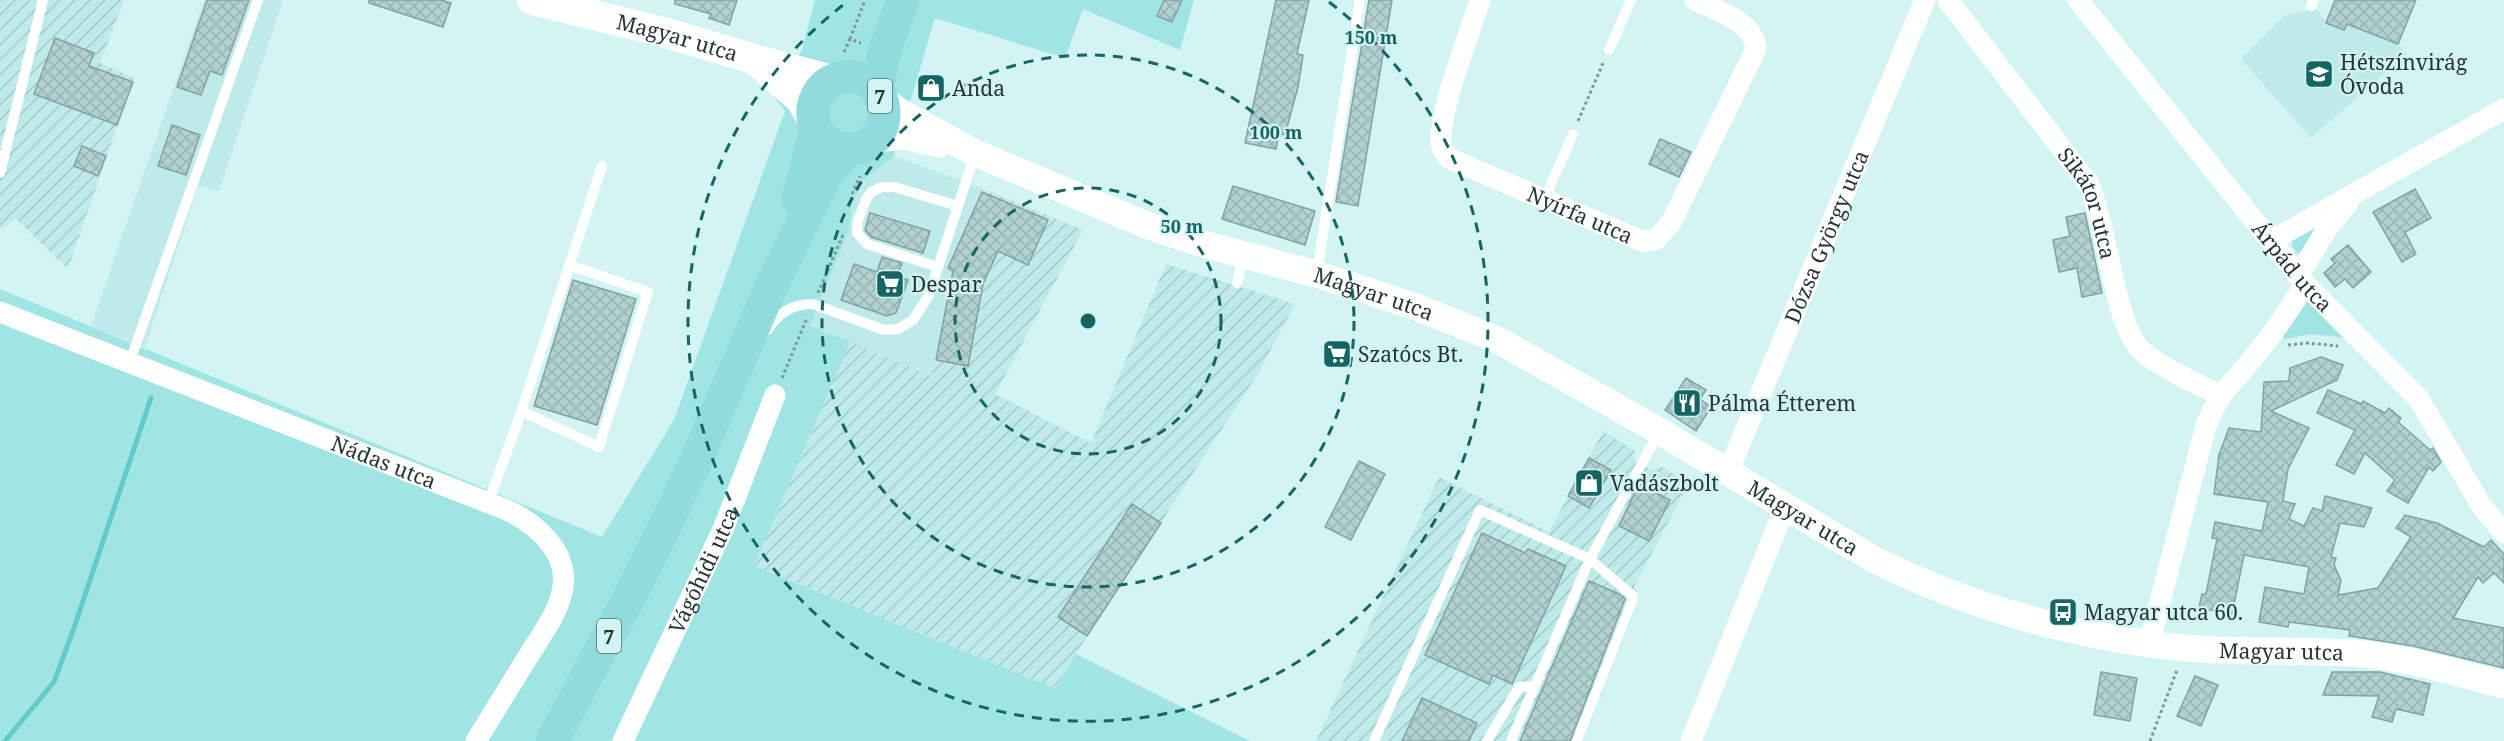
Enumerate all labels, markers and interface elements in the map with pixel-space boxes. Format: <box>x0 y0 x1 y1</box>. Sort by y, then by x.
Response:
street label: Magyar utca <box>614 7 741 67</box>
text: 150 m <box>1345 25 1398 49</box>
place label: Hétszínvirág Óvoda <box>2340 48 2468 100</box>
school or university icon: Hétszínvirág Óvoda <box>2303 58 2335 90</box>
shop icon: Anda <box>915 72 947 104</box>
place label: Anda <box>952 74 1005 102</box>
road number: 7 <box>868 79 892 113</box>
text: 100 m <box>1250 120 1303 144</box>
street label: Sikátor utca <box>2052 142 2122 262</box>
street label: Dózsa György utca <box>1778 146 1875 328</box>
street label: Nyírfa utca <box>1523 180 1637 250</box>
text: 50 m <box>1161 214 1204 238</box>
street label: Árpád utca <box>2246 215 2339 318</box>
street label: Magyar utca <box>1310 260 1438 327</box>
supermarket icon: Despar <box>874 268 906 300</box>
place label: Despar <box>911 270 982 298</box>
centre of rings <box>1078 311 1098 331</box>
supermarket icon: Szatócs Bt. <box>1321 338 1353 370</box>
place label: Szatócs Bt. <box>1358 340 1463 368</box>
restaurant icon: Pálma Étterem <box>1671 387 1703 419</box>
place label: Pálma Étterem <box>1708 389 1856 417</box>
street label: Nádas utca <box>327 429 440 495</box>
shop icon: Vadászbolt <box>1573 467 1605 499</box>
place label: Vadászbolt <box>1610 469 1719 497</box>
street label: Magyar utca <box>1743 473 1864 561</box>
street label: Vágóhídi utca <box>662 503 744 638</box>
bus stop icon: Magyar utca 60. <box>2047 596 2079 628</box>
place label: Magyar utca 60. <box>2084 598 2243 626</box>
road number: 7 <box>597 619 621 653</box>
street label: Magyar utca <box>2219 636 2344 666</box>

